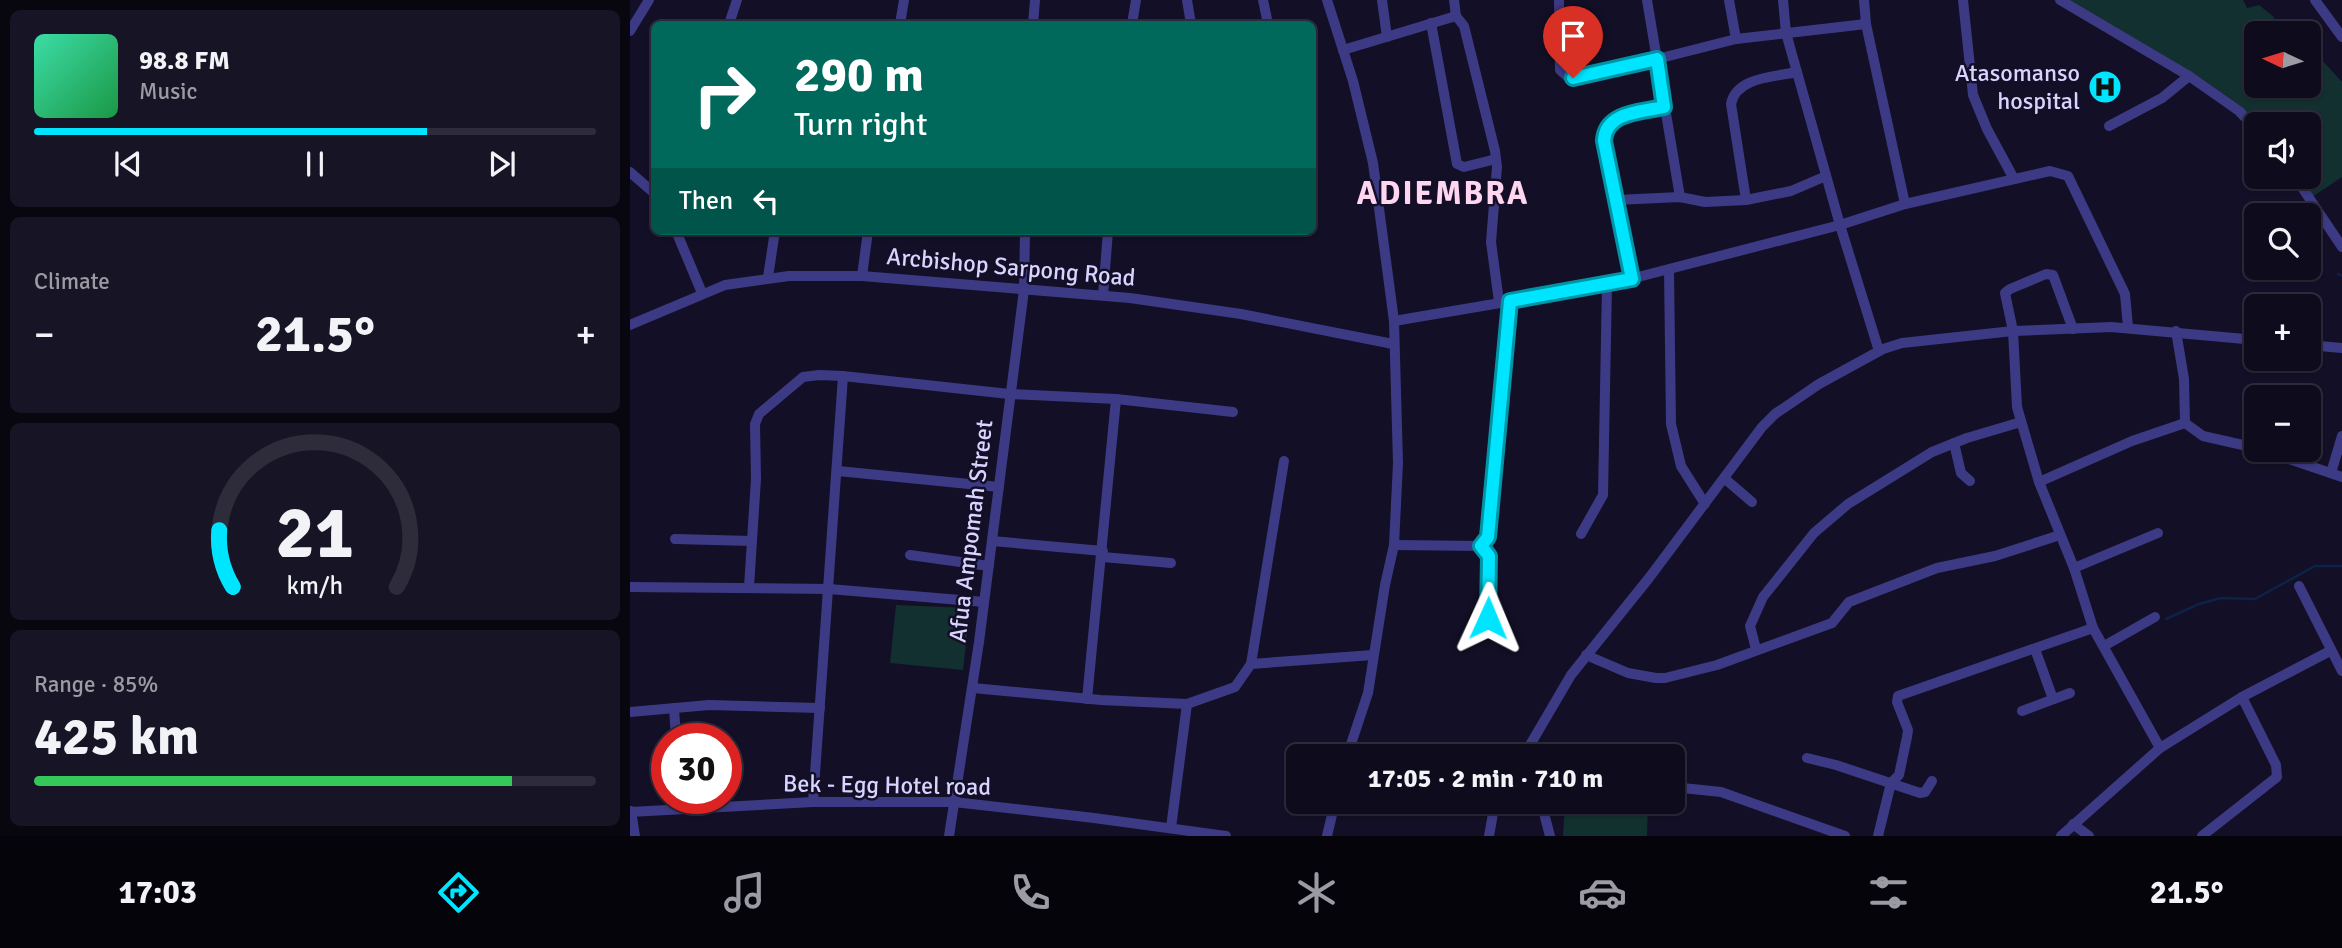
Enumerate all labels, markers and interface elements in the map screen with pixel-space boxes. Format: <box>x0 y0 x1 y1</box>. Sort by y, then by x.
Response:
pin <box>1543 6 1603 78</box>
icon: arrive <box>1554 17 1592 55</box>
north arrow <box>2244 21 2320 98</box>
map controls <box>2244 21 2321 462</box>
text: 98.8 FM <box>139 45 230 77</box>
text: 290 m <box>794 45 924 105</box>
icon: right <box>679 49 770 140</box>
place label: Atasomanso hospital <box>1955 58 2080 116</box>
hospital icon: Atasomanso hospital <box>2086 68 2124 106</box>
text: Music <box>139 77 197 106</box>
text: Turn right <box>794 105 927 144</box>
button: sound <box>2244 112 2321 189</box>
icon: previous <box>109 145 147 183</box>
icon: pause <box>296 145 334 183</box>
icon: next <box>483 145 521 183</box>
district label: ADIEMBRA <box>1357 174 1529 213</box>
icon: left <box>747 182 785 220</box>
text: Then <box>679 185 733 217</box>
button: search <box>2244 203 2321 280</box>
street label: Arcbishop Sarpong Road <box>885 241 1137 293</box>
text: Climate <box>34 267 110 296</box>
button: + <box>2244 294 2321 371</box>
text: 21.5° <box>255 302 375 366</box>
text: − <box>34 311 55 358</box>
text: + <box>575 311 596 358</box>
button: − <box>2244 385 2321 462</box>
street label: Afua Ampomah Street <box>942 418 1000 644</box>
text: 21 <box>276 490 354 579</box>
text: km/h <box>287 570 343 601</box>
position arrow <box>1451 581 1525 655</box>
text: Range · 85% <box>34 670 158 699</box>
text: 425 km <box>34 705 199 769</box>
speed limit sign: 30 <box>651 723 742 814</box>
text: 17:05 · 2 min · 710 m <box>1368 763 1603 795</box>
street label: Bek - Egg Hotel road <box>783 768 991 802</box>
icon: directions <box>434 868 483 917</box>
icon: music <box>720 868 769 917</box>
icon: phone <box>1006 868 1055 917</box>
icon: climate <box>1292 868 1341 917</box>
icon: car <box>1578 868 1627 917</box>
icon: filters <box>1864 868 1913 917</box>
text: 17:03 <box>118 873 197 912</box>
text: 21.5° <box>2150 873 2224 912</box>

